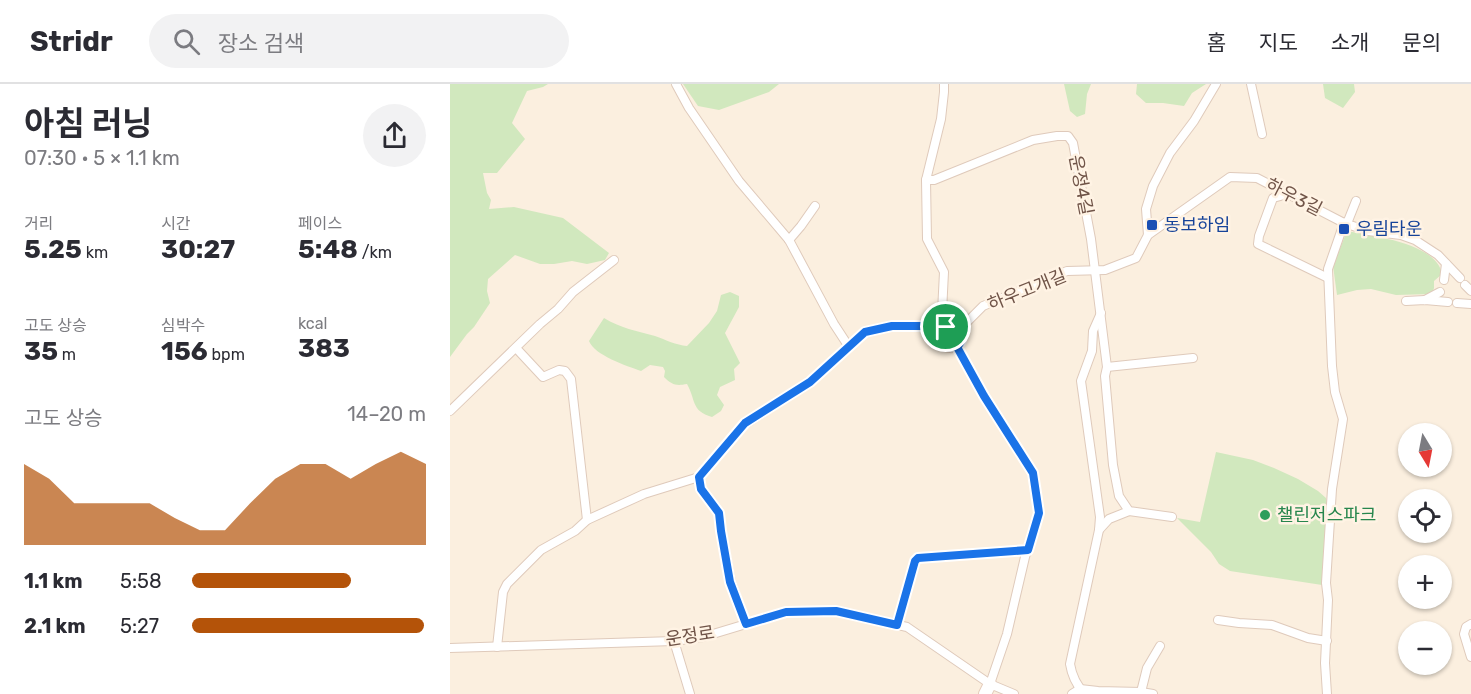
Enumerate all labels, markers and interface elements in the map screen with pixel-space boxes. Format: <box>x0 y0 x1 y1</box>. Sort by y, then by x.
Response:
search box <box>149 14 569 68</box>
text: Stridr <box>30 25 113 58</box>
icon: search <box>170 25 203 58</box>
text: 장소 검색 <box>218 30 304 57</box>
text: 홈 <box>1207 30 1226 55</box>
text: 지도 <box>1259 30 1298 55</box>
text: 소개 <box>1331 30 1369 55</box>
text: 문의 <box>1402 30 1441 55</box>
text: 아침 러닝 <box>24 104 152 143</box>
button: share <box>363 104 426 167</box>
text: 07:30 · 5 × 1.1 km <box>24 146 180 170</box>
street label: 운정4길 <box>1064 153 1098 217</box>
street label: 하우3길 <box>1262 173 1326 221</box>
text: 거리 <box>24 214 53 233</box>
text: 시간 <box>161 214 190 233</box>
text: 페이스 <box>298 214 342 233</box>
place label: 동보하임 <box>1164 214 1230 236</box>
marker: 동보하임 <box>1145 218 1159 232</box>
place label: 우림타운 <box>1356 218 1422 240</box>
marker: 우림타운 <box>1337 222 1351 236</box>
text: 5.25 <box>24 234 82 265</box>
text: 30:27 <box>161 234 235 265</box>
text: 5:48 <box>298 234 358 265</box>
text: km <box>82 243 108 262</box>
text: /km <box>358 243 392 262</box>
street label: 하우고개길 <box>984 264 1070 316</box>
pin <box>920 301 971 352</box>
icon: arrive <box>929 310 962 343</box>
text: kcal <box>298 314 327 333</box>
text: 고도 상승 <box>24 316 87 335</box>
text: 심박수 <box>161 316 205 335</box>
text: 383 <box>298 333 350 364</box>
text: 35 <box>24 336 58 367</box>
text: 156 <box>161 336 208 367</box>
text: m <box>58 345 76 364</box>
text: bpm <box>208 345 245 364</box>
text: 14–20 m <box>347 402 426 426</box>
text: 고도 상승 <box>24 406 103 430</box>
north arrow <box>1398 423 1452 477</box>
map controls <box>1398 423 1452 675</box>
button: locate <box>1398 489 1452 543</box>
place label: 챌린저스파크 <box>1277 504 1376 526</box>
marker: 챌린저스파크 <box>1258 508 1272 522</box>
button: + <box>1398 555 1452 609</box>
text: 1.1 km <box>24 569 83 593</box>
text: 5:58 <box>120 569 162 593</box>
text: 2.1 km <box>24 614 86 638</box>
text: 5:27 <box>120 614 159 638</box>
street label: 운정로 <box>664 621 716 651</box>
button: − <box>1398 621 1452 675</box>

